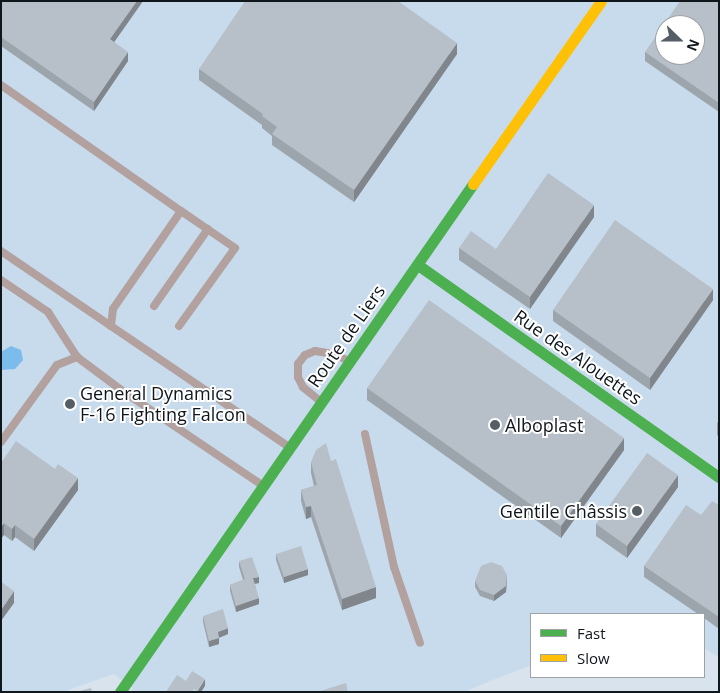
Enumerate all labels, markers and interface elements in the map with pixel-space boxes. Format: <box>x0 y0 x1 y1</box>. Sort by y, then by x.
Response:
north arrow <box>655 15 705 65</box>
text: N <box>683 37 704 54</box>
street label: Route de Liers <box>303 281 389 391</box>
street label: Rue des Alouettes <box>510 305 646 409</box>
place label: General Dynamics F-16 Fighting Falcon <box>80 383 246 426</box>
marker: General Dynamics F-16 Fighting Falcon <box>64 398 76 410</box>
place label: Alboplast <box>505 414 583 436</box>
marker: Alboplast <box>489 419 501 431</box>
place label: Gentile Châssis <box>500 500 627 522</box>
marker: Gentile Châssis <box>631 505 643 517</box>
legend <box>530 613 705 678</box>
text: Fast <box>577 623 606 643</box>
text: Slow <box>577 648 610 668</box>

